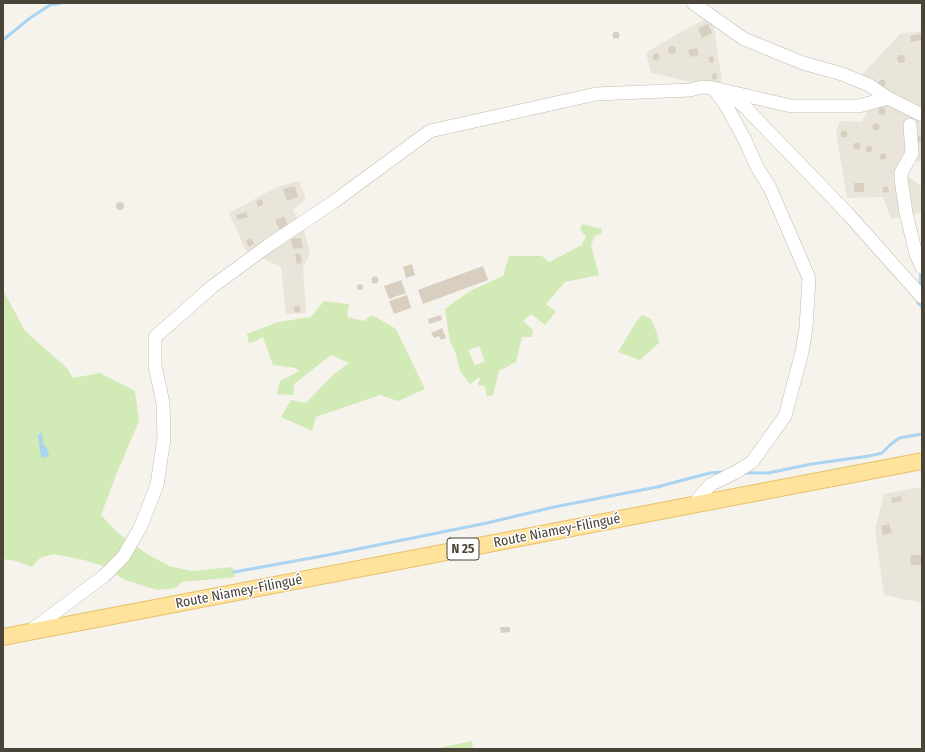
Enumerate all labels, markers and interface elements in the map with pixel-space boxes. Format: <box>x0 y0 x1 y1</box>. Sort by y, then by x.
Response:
street label: Route Niamey-Filingué <box>492 510 622 552</box>
road number: N 25 <box>447 538 479 560</box>
street label: Route Niamey-Filingué <box>174 571 304 613</box>

